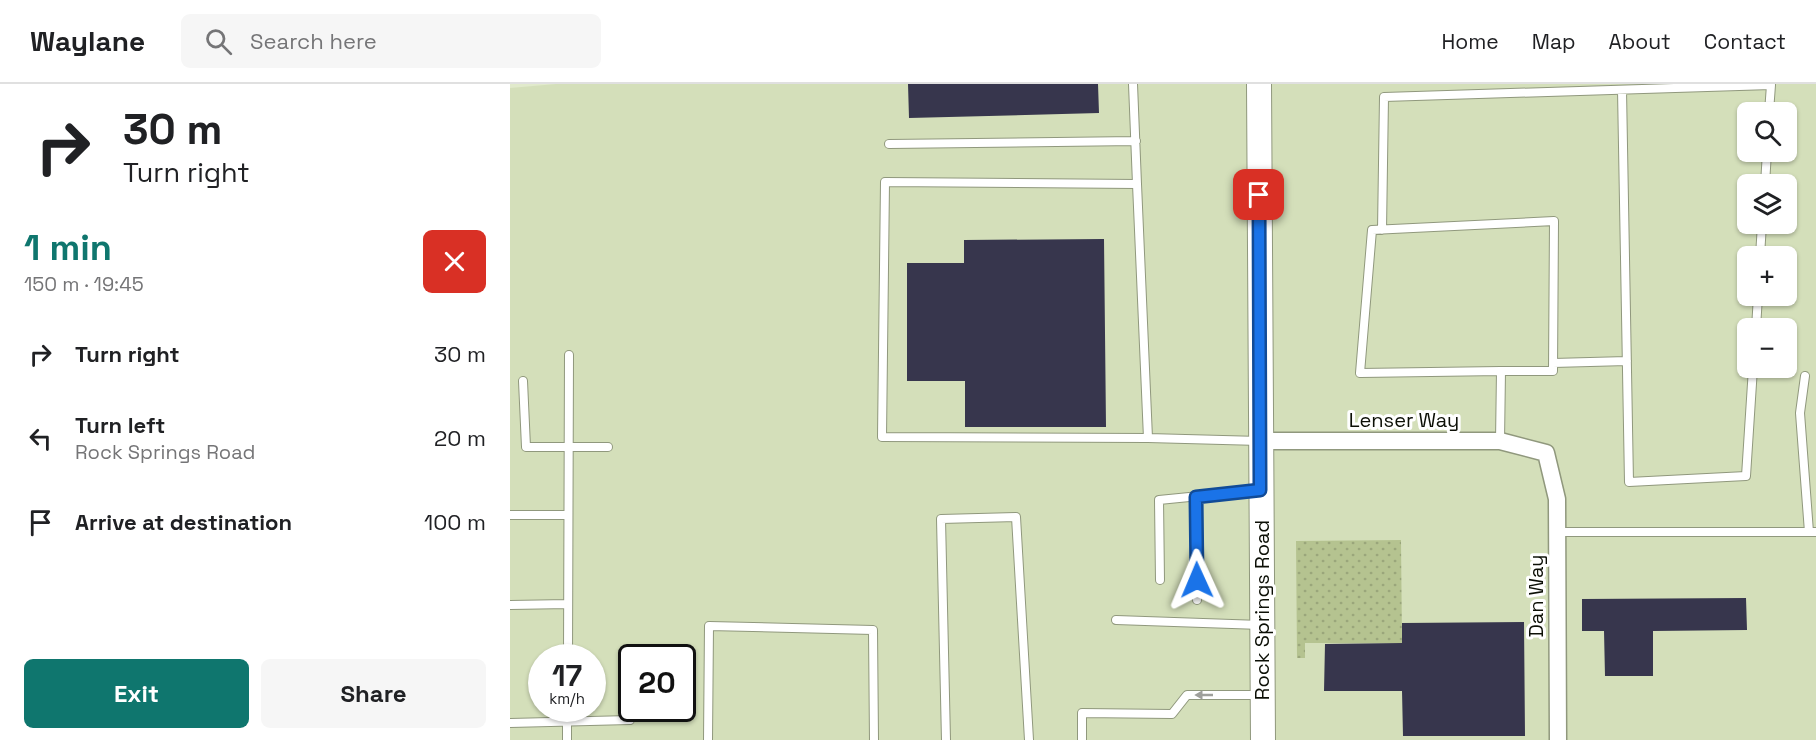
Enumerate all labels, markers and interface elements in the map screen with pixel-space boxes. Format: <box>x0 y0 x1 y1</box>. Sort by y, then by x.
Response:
search box <box>181 14 601 68</box>
text: Waylane <box>30 23 145 59</box>
icon: search <box>202 25 235 58</box>
text: Search here <box>250 27 377 55</box>
text: Home <box>1441 28 1499 55</box>
text: Map <box>1532 28 1576 55</box>
text: About <box>1609 28 1671 55</box>
text: Contact <box>1704 28 1786 55</box>
map controls <box>1737 102 1797 378</box>
button: search <box>1737 102 1797 162</box>
text: 30 m <box>123 103 222 156</box>
icon: right <box>24 108 102 186</box>
text: Turn right <box>123 155 250 190</box>
pin <box>1233 169 1284 220</box>
button: layers <box>1737 174 1797 234</box>
icon: arrive <box>1242 178 1275 211</box>
text: 1 min <box>24 225 112 271</box>
button: close <box>423 230 486 293</box>
button: + <box>1737 246 1797 306</box>
text: 150 m · 19:45 <box>24 271 144 297</box>
button: − <box>1737 318 1797 378</box>
icon: right <box>24 338 57 371</box>
text: Turn right <box>75 340 180 368</box>
text: 30 m <box>434 340 486 368</box>
street label: Lenser Way <box>1349 407 1459 433</box>
text: Turn left <box>75 411 165 439</box>
icon: left <box>24 422 57 455</box>
text: 20 m <box>434 424 486 452</box>
text: Rock Springs Road <box>75 439 255 465</box>
icon: arrive <box>24 506 57 539</box>
text: Arrive at destination <box>75 508 292 536</box>
text: 100 m <box>424 508 486 536</box>
street label: Rock Springs Road <box>1249 520 1275 700</box>
position arrow <box>1165 548 1229 612</box>
street label: Dan Way <box>1523 555 1549 637</box>
speed limit sign: 20 <box>618 644 696 722</box>
text: 17 <box>552 656 582 695</box>
button: Exit <box>24 659 249 728</box>
button: Share <box>261 659 486 728</box>
text: km/h <box>549 689 585 708</box>
one-way arrow <box>1195 690 1214 700</box>

